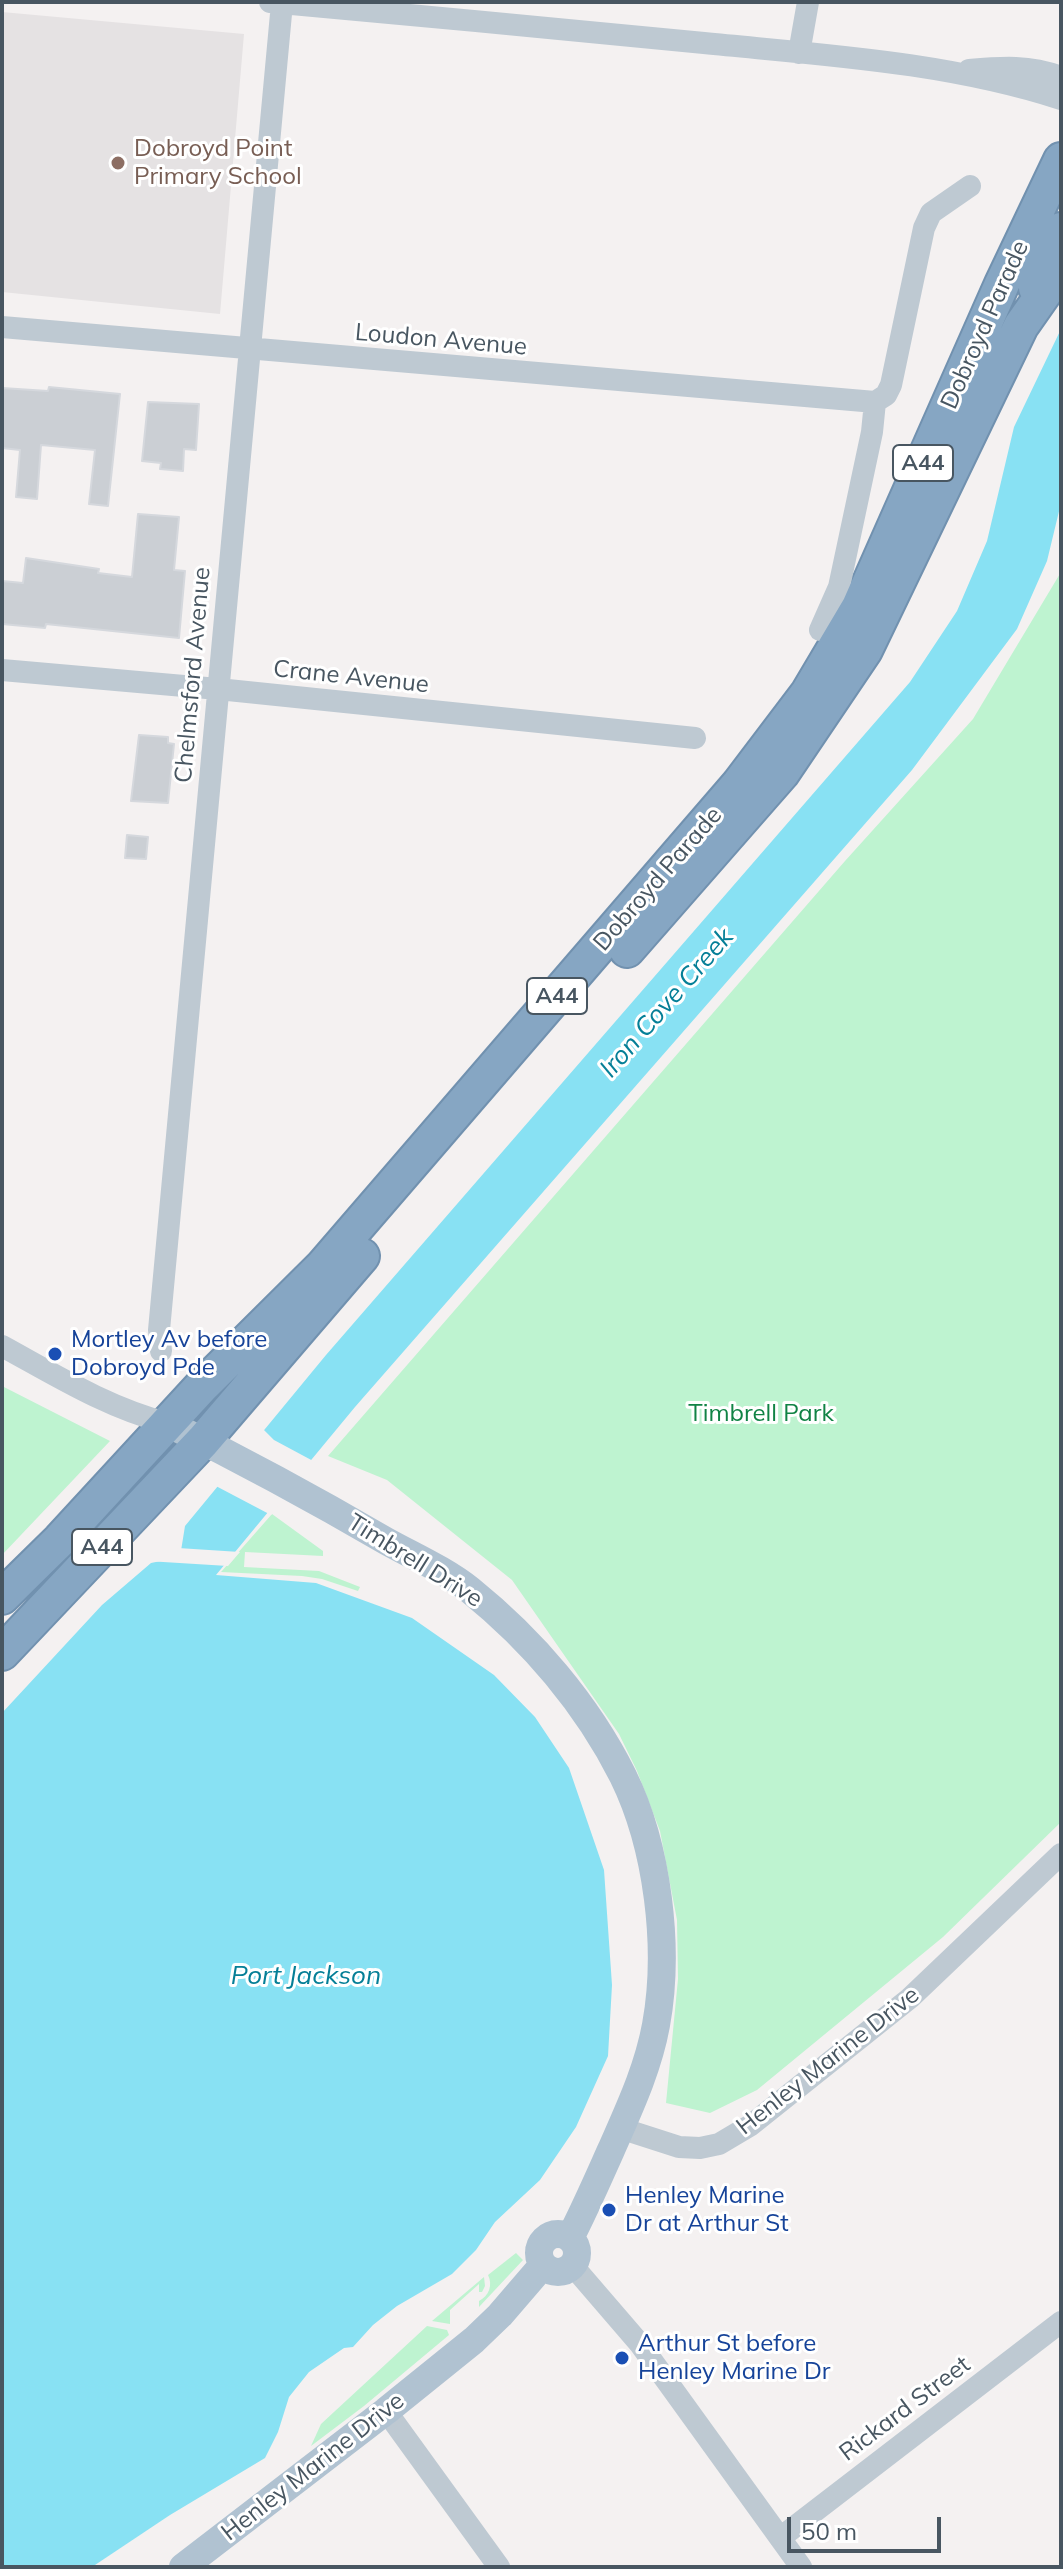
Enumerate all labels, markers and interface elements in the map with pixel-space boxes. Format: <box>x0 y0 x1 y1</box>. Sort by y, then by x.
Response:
place label: Dobroyd Point Primary School <box>134 135 302 191</box>
marker: Dobroyd Point Primary School <box>109 154 127 172</box>
street label: Dobroyd Parade <box>935 236 1035 414</box>
street label: Loudon Avenue <box>354 318 528 362</box>
road number: A44 <box>893 445 953 481</box>
street label: Chelmsford Avenue <box>169 566 217 784</box>
street label: Crane Avenue <box>272 655 430 699</box>
street label: Dobroyd Parade <box>588 801 728 957</box>
water label: Iron Cove Creek <box>594 922 740 1084</box>
road number: A44 <box>527 978 587 1014</box>
place label: Mortley Av before Dobroyd Pde <box>71 1326 267 1382</box>
marker: Mortley Av before Dobroyd Pde <box>46 1345 64 1363</box>
park label: Timbrell Park <box>688 1400 834 1428</box>
street label: Timbrell Drive <box>343 1508 487 1614</box>
road number: A44 <box>72 1529 132 1565</box>
water label: Port Jackson <box>231 1960 381 1992</box>
street label: Henley Marine Drive <box>731 1981 925 2141</box>
place label: Henley Marine Dr at Arthur St <box>625 2182 789 2238</box>
marker: Henley Marine Dr at Arthur St <box>600 2201 618 2219</box>
place label: Arthur St before Henley Marine Dr <box>638 2330 831 2386</box>
marker: Arthur St before Henley Marine Dr <box>613 2349 631 2367</box>
street label: Rickard Street <box>834 2350 976 2468</box>
street label: Henley Marine Drive <box>216 2387 410 2547</box>
scale bar <box>791 2501 945 2551</box>
text: 50 m <box>801 2516 857 2546</box>

